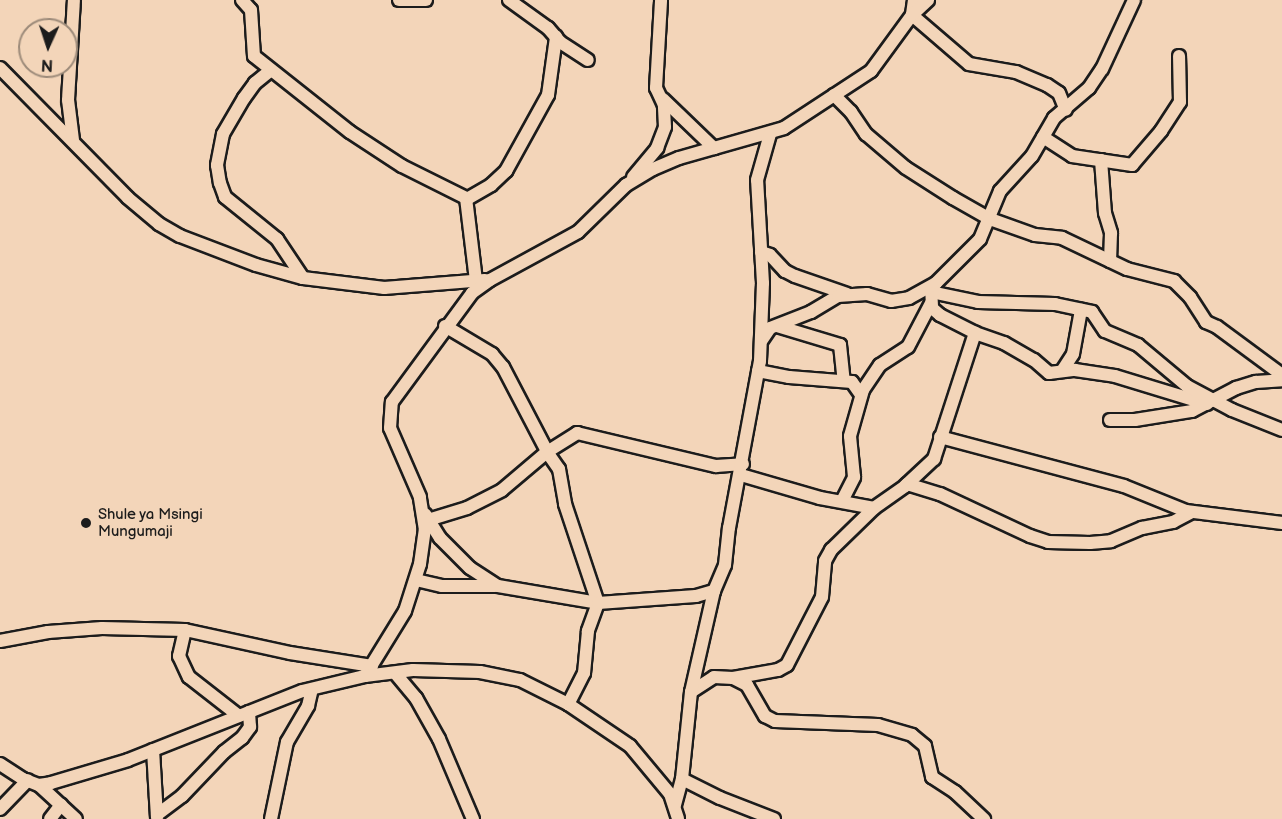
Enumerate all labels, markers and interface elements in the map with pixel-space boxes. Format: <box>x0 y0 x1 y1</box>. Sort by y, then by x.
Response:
north arrow <box>18 18 78 78</box>
text: N <box>41 55 54 74</box>
place label: Shule ya Msingi Mungumaji <box>98 505 203 540</box>
marker: Shule ya Msingi Mungumaji <box>79 516 93 530</box>

